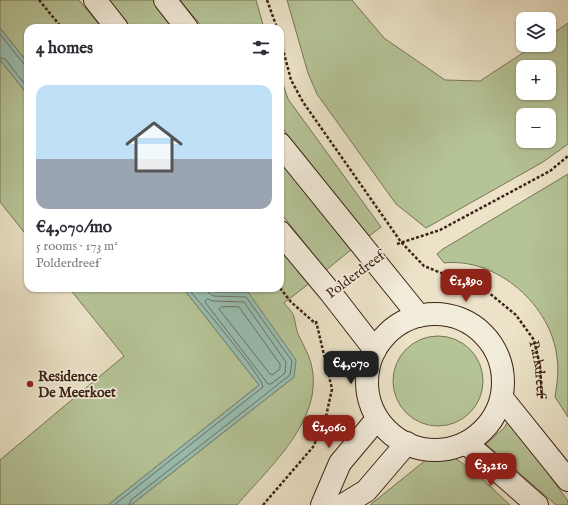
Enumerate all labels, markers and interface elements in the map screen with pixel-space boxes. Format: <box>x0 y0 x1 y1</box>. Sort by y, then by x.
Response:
map controls <box>516 12 556 148</box>
button: layers <box>516 12 556 52</box>
icon: filters <box>250 37 272 59</box>
text: 4 homes <box>36 38 93 59</box>
button: + <box>516 60 556 100</box>
button: − <box>516 108 556 148</box>
icon: home <box>118 111 190 183</box>
text: €4,070/mo <box>36 217 112 238</box>
text: 5 rooms · 173 m² <box>36 238 118 255</box>
street label: Polderdreef <box>323 245 391 303</box>
text: Polderdreef <box>36 255 100 272</box>
pin: €1,890 <box>433 269 499 303</box>
text: €1,890 <box>449 273 483 290</box>
street label: Parkdreef <box>524 339 550 401</box>
pin: €4,070 <box>318 351 384 385</box>
text: €4,070 <box>333 355 369 372</box>
place label: Residence De Meerkoet <box>38 368 116 402</box>
marker: Residence De Meerkoet <box>25 379 35 389</box>
pin: €1,060 <box>296 415 362 449</box>
text: €1,060 <box>312 419 346 436</box>
pin: €3,210 <box>458 453 524 487</box>
text: €3,210 <box>474 457 508 474</box>

